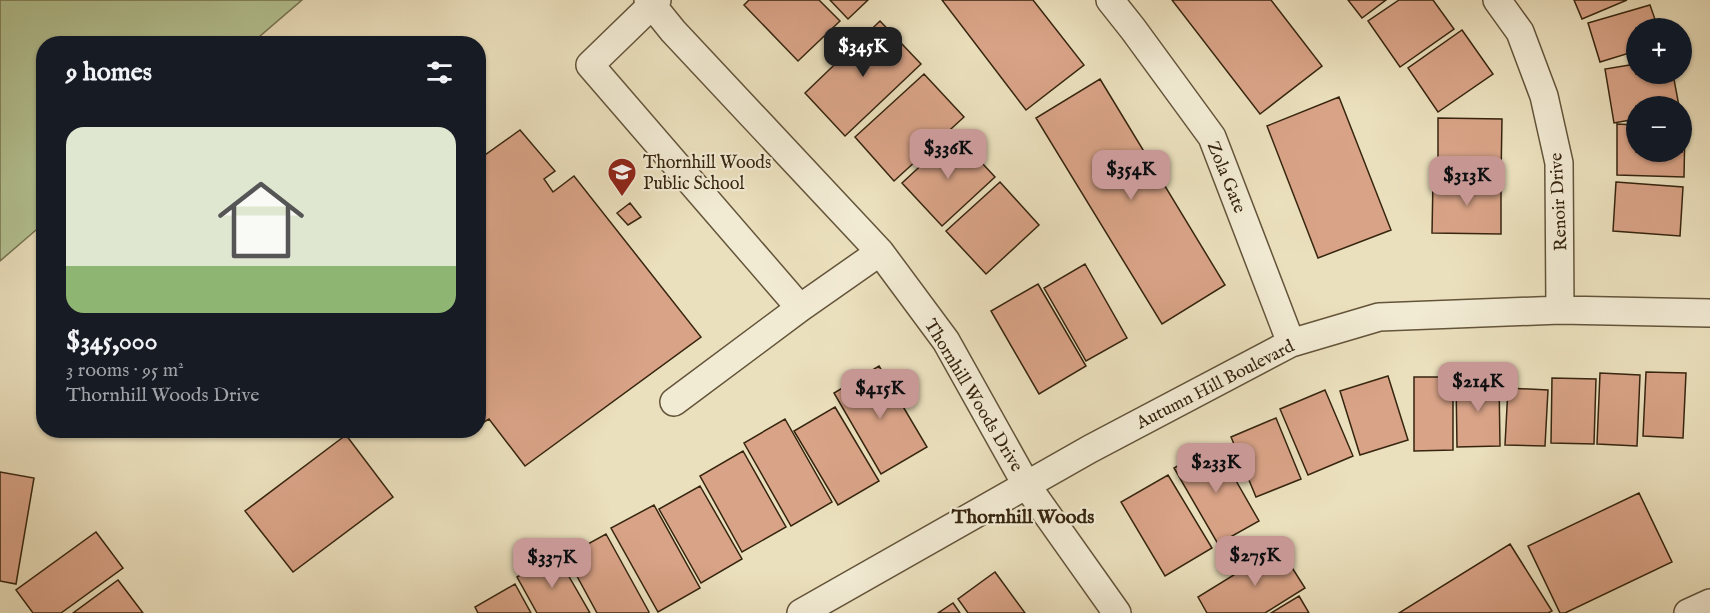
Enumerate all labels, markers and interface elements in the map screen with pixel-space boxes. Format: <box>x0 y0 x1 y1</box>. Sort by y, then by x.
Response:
map controls <box>1626 18 1692 162</box>
button: + <box>1626 18 1692 84</box>
pin: $345K <box>821 27 905 78</box>
text: $345K <box>838 34 888 59</box>
text: 9 homes <box>66 56 152 89</box>
icon: filters <box>423 56 456 89</box>
button: − <box>1626 96 1692 162</box>
pin: $336K <box>906 129 990 180</box>
text: $336K <box>924 136 972 161</box>
street label: Zola Gate <box>1201 138 1250 217</box>
pin: $354K <box>1089 150 1173 201</box>
place label: Thornhill Woods Public School <box>643 152 771 196</box>
street label: Renoir Drive <box>1545 152 1574 252</box>
school or university icon: Thornhill Woods Public School <box>606 156 638 198</box>
pin: $313K <box>1425 156 1509 207</box>
text: $354K <box>1106 157 1156 182</box>
text: $313K <box>1443 163 1491 188</box>
icon: home <box>207 166 315 274</box>
street label: Thornhill Woods Drive <box>918 315 1027 476</box>
text: $345,000 <box>66 325 157 358</box>
street label: Autumn Hill Boulevard <box>1132 335 1299 436</box>
text: 3 rooms · 95 m² <box>66 358 184 383</box>
pin: $214K <box>1436 362 1520 413</box>
pin: $415K <box>838 369 922 420</box>
text: $214K <box>1452 369 1504 394</box>
text: $415K <box>855 376 905 401</box>
text: Thornhill Woods Drive <box>66 383 259 408</box>
pin: $233K <box>1174 443 1258 494</box>
text: $233K <box>1191 450 1241 475</box>
district label: Thornhill Woods <box>951 505 1094 530</box>
pin: $275K <box>1213 536 1297 587</box>
pin: $337K <box>510 538 594 589</box>
text: $275K <box>1229 543 1281 568</box>
text: $337K <box>527 545 577 570</box>

